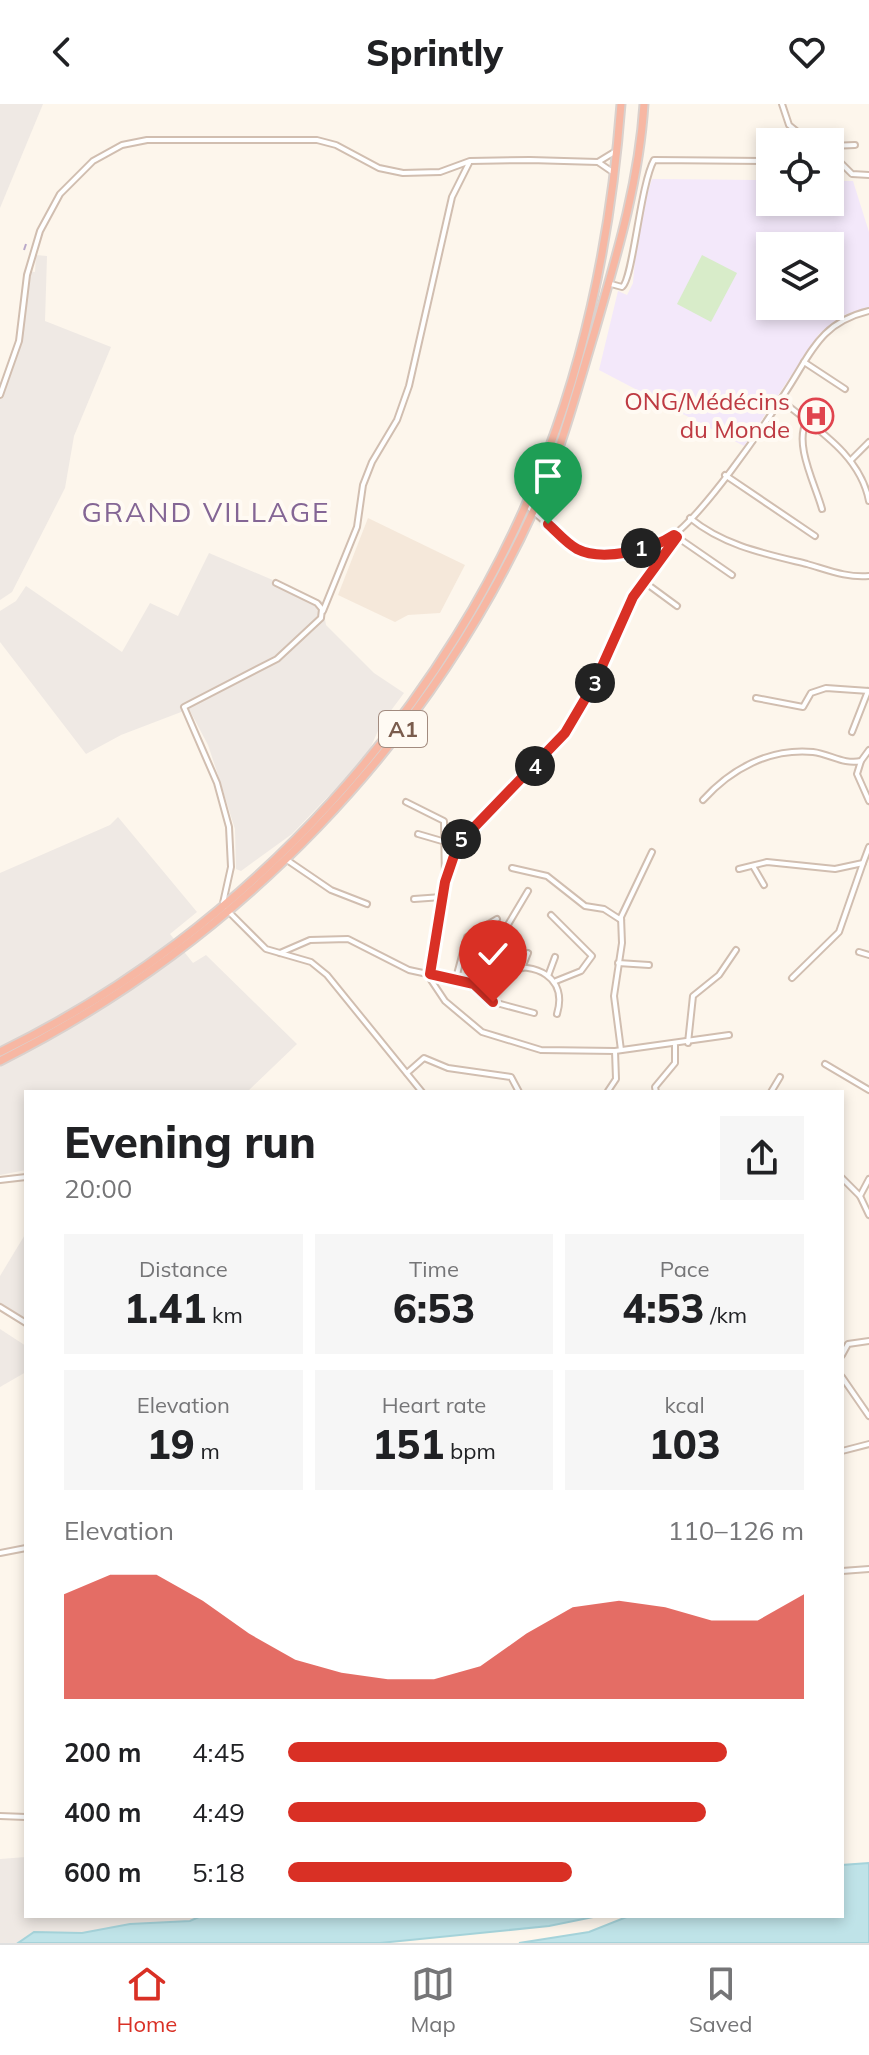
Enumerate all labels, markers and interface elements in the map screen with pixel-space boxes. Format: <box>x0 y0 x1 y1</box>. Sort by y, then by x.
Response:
icon: back <box>40 30 84 74</box>
text: Sprintly <box>366 30 503 75</box>
icon: heart <box>785 30 829 74</box>
map controls <box>756 128 844 320</box>
button: locate <box>756 128 844 216</box>
button: layers <box>756 232 844 320</box>
place label: ONG/Médécins du Monde <box>624 386 790 444</box>
hospital icon: ONG/Médécins du Monde <box>797 397 835 435</box>
pin <box>514 442 582 524</box>
icon: arrive <box>526 454 570 498</box>
district label: GRAND VILLAGE <box>81 494 331 529</box>
pin: 1 <box>621 528 661 568</box>
text: 1 <box>634 534 648 562</box>
pin: 3 <box>575 663 615 703</box>
text: 3 <box>588 669 602 697</box>
road number: A1 <box>379 711 427 747</box>
pin: 4 <box>515 746 555 786</box>
text: 4 <box>528 752 542 780</box>
pin: 5 <box>441 819 481 859</box>
text: 5 <box>454 825 468 853</box>
pin <box>459 920 527 1002</box>
icon: check <box>471 932 515 976</box>
text: Evening run <box>64 1114 316 1169</box>
button: share <box>720 1116 804 1200</box>
text: 20:00 <box>64 1172 132 1205</box>
text: Distance <box>139 1255 228 1283</box>
text: Time <box>409 1255 459 1283</box>
text: Pace <box>660 1255 709 1283</box>
text: 1.41 <box>124 1283 206 1333</box>
text: 6:53 <box>393 1283 475 1333</box>
text: 4:53 <box>622 1283 705 1333</box>
text: km <box>206 1301 243 1329</box>
text: /km <box>705 1301 747 1329</box>
text: Elevation <box>137 1391 230 1419</box>
text: Heart rate <box>382 1391 486 1419</box>
text: kcal <box>665 1391 705 1419</box>
text: 19 <box>147 1419 195 1469</box>
text: 151 <box>372 1419 444 1469</box>
text: 103 <box>649 1419 721 1469</box>
text: m <box>195 1437 220 1465</box>
text: bpm <box>444 1437 496 1465</box>
text: Elevation <box>64 1514 174 1547</box>
text: 110–126 m <box>668 1514 804 1547</box>
text: 200 m <box>64 1736 141 1769</box>
text: 4:45 <box>192 1736 245 1769</box>
text: 400 m <box>64 1796 141 1829</box>
text: 4:49 <box>192 1796 245 1829</box>
text: 600 m <box>64 1856 141 1889</box>
text: 5:18 <box>192 1856 245 1889</box>
tab: Home <box>117 1962 177 2038</box>
tab: Map <box>410 1962 456 2038</box>
tab: Saved <box>689 1962 752 2038</box>

